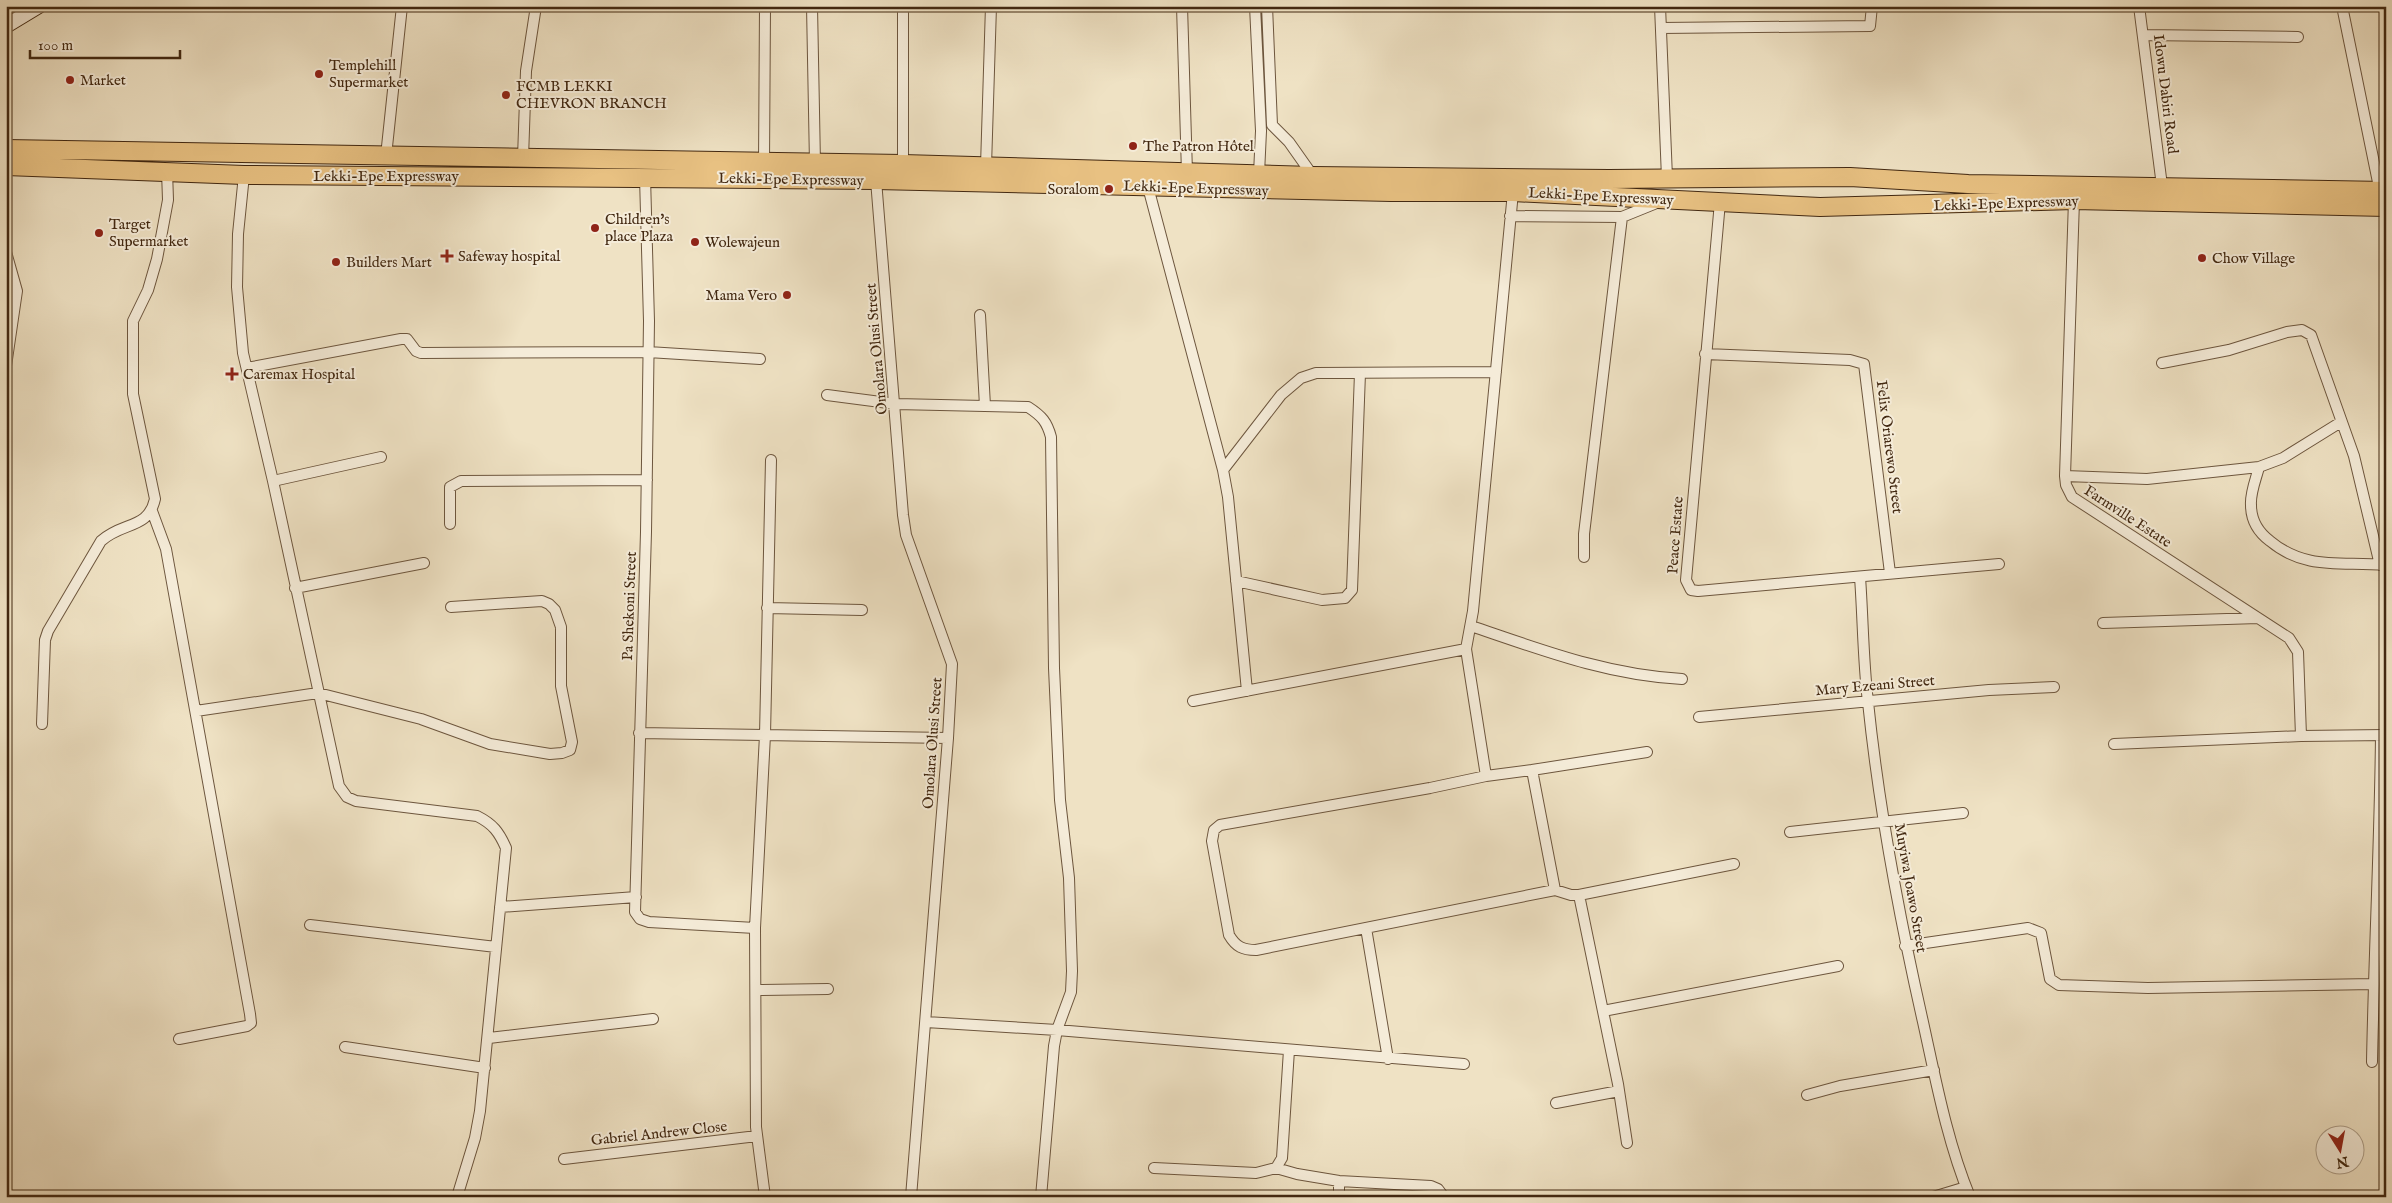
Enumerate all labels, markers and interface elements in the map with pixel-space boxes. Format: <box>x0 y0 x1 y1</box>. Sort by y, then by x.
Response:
scale bar <box>30 28 180 60</box>
street label: Idowu Dabiri Road <box>2149 33 2182 156</box>
text: 100 m <box>38 36 74 55</box>
place label: Templehill Supermarket <box>329 56 408 92</box>
marker: Templehill Supermarket <box>313 68 325 80</box>
place label: Market <box>80 71 126 90</box>
marker: Market <box>64 74 76 86</box>
place label: FCMB LEKKI CHEVRON BRANCH <box>516 77 667 113</box>
marker: FCMB LEKKI CHEVRON BRANCH <box>500 89 512 101</box>
place label: The Patron Hôtel <box>1143 137 1255 156</box>
marker: The Patron Hôtel <box>1127 140 1139 152</box>
street label: Lekki-Epe Expressway <box>313 167 459 186</box>
street label: Lekki-Epe Expressway <box>718 169 865 190</box>
street label: Lekki-Epe Expressway <box>1123 176 1270 201</box>
place label: Soralom <box>1048 180 1099 199</box>
marker: Soralom <box>1103 183 1115 195</box>
street label: Lekki-Epe Expressway <box>1528 183 1675 210</box>
street label: Lekki-Epe Expressway <box>1933 191 2080 216</box>
place label: Children's place Plaza <box>605 210 673 246</box>
place label: Target Supermarket <box>109 215 188 251</box>
marker: Children's place Plaza <box>589 222 601 234</box>
marker: Target Supermarket <box>93 227 105 239</box>
place label: Wolewajeun <box>705 233 780 252</box>
marker: Wolewajeun <box>689 236 701 248</box>
place label: Safeway hospital <box>458 247 561 266</box>
marker: Safeway hospital <box>440 249 454 263</box>
place label: Chow Village <box>2212 249 2295 268</box>
marker: Chow Village <box>2196 252 2208 264</box>
place label: Builders Mart <box>346 253 432 272</box>
marker: Builders Mart <box>330 256 342 268</box>
street label: Omolara Olusi Street <box>861 282 892 415</box>
place label: Mama Vero <box>706 286 777 305</box>
marker: Mama Vero <box>781 289 793 301</box>
place label: Caremax Hospital <box>243 365 356 384</box>
marker: Caremax Hospital <box>225 367 239 381</box>
street label: Felix Oriarewo Street <box>1872 379 1907 515</box>
street label: Farmville Estate <box>2080 481 2175 552</box>
street label: Peace Estate <box>1663 495 1688 574</box>
street label: Pa Shekoni Street <box>618 551 641 661</box>
street label: Mary Ezeani Street <box>1814 671 1936 700</box>
street label: Omolara Olusi Street <box>918 677 947 809</box>
street label: Muyiwa Joawo Street <box>1890 822 1931 954</box>
street label: Gabriel Andrew Close <box>590 1117 728 1150</box>
north arrow <box>2314 1126 2364 1176</box>
text: N <box>2335 1152 2351 1172</box>

